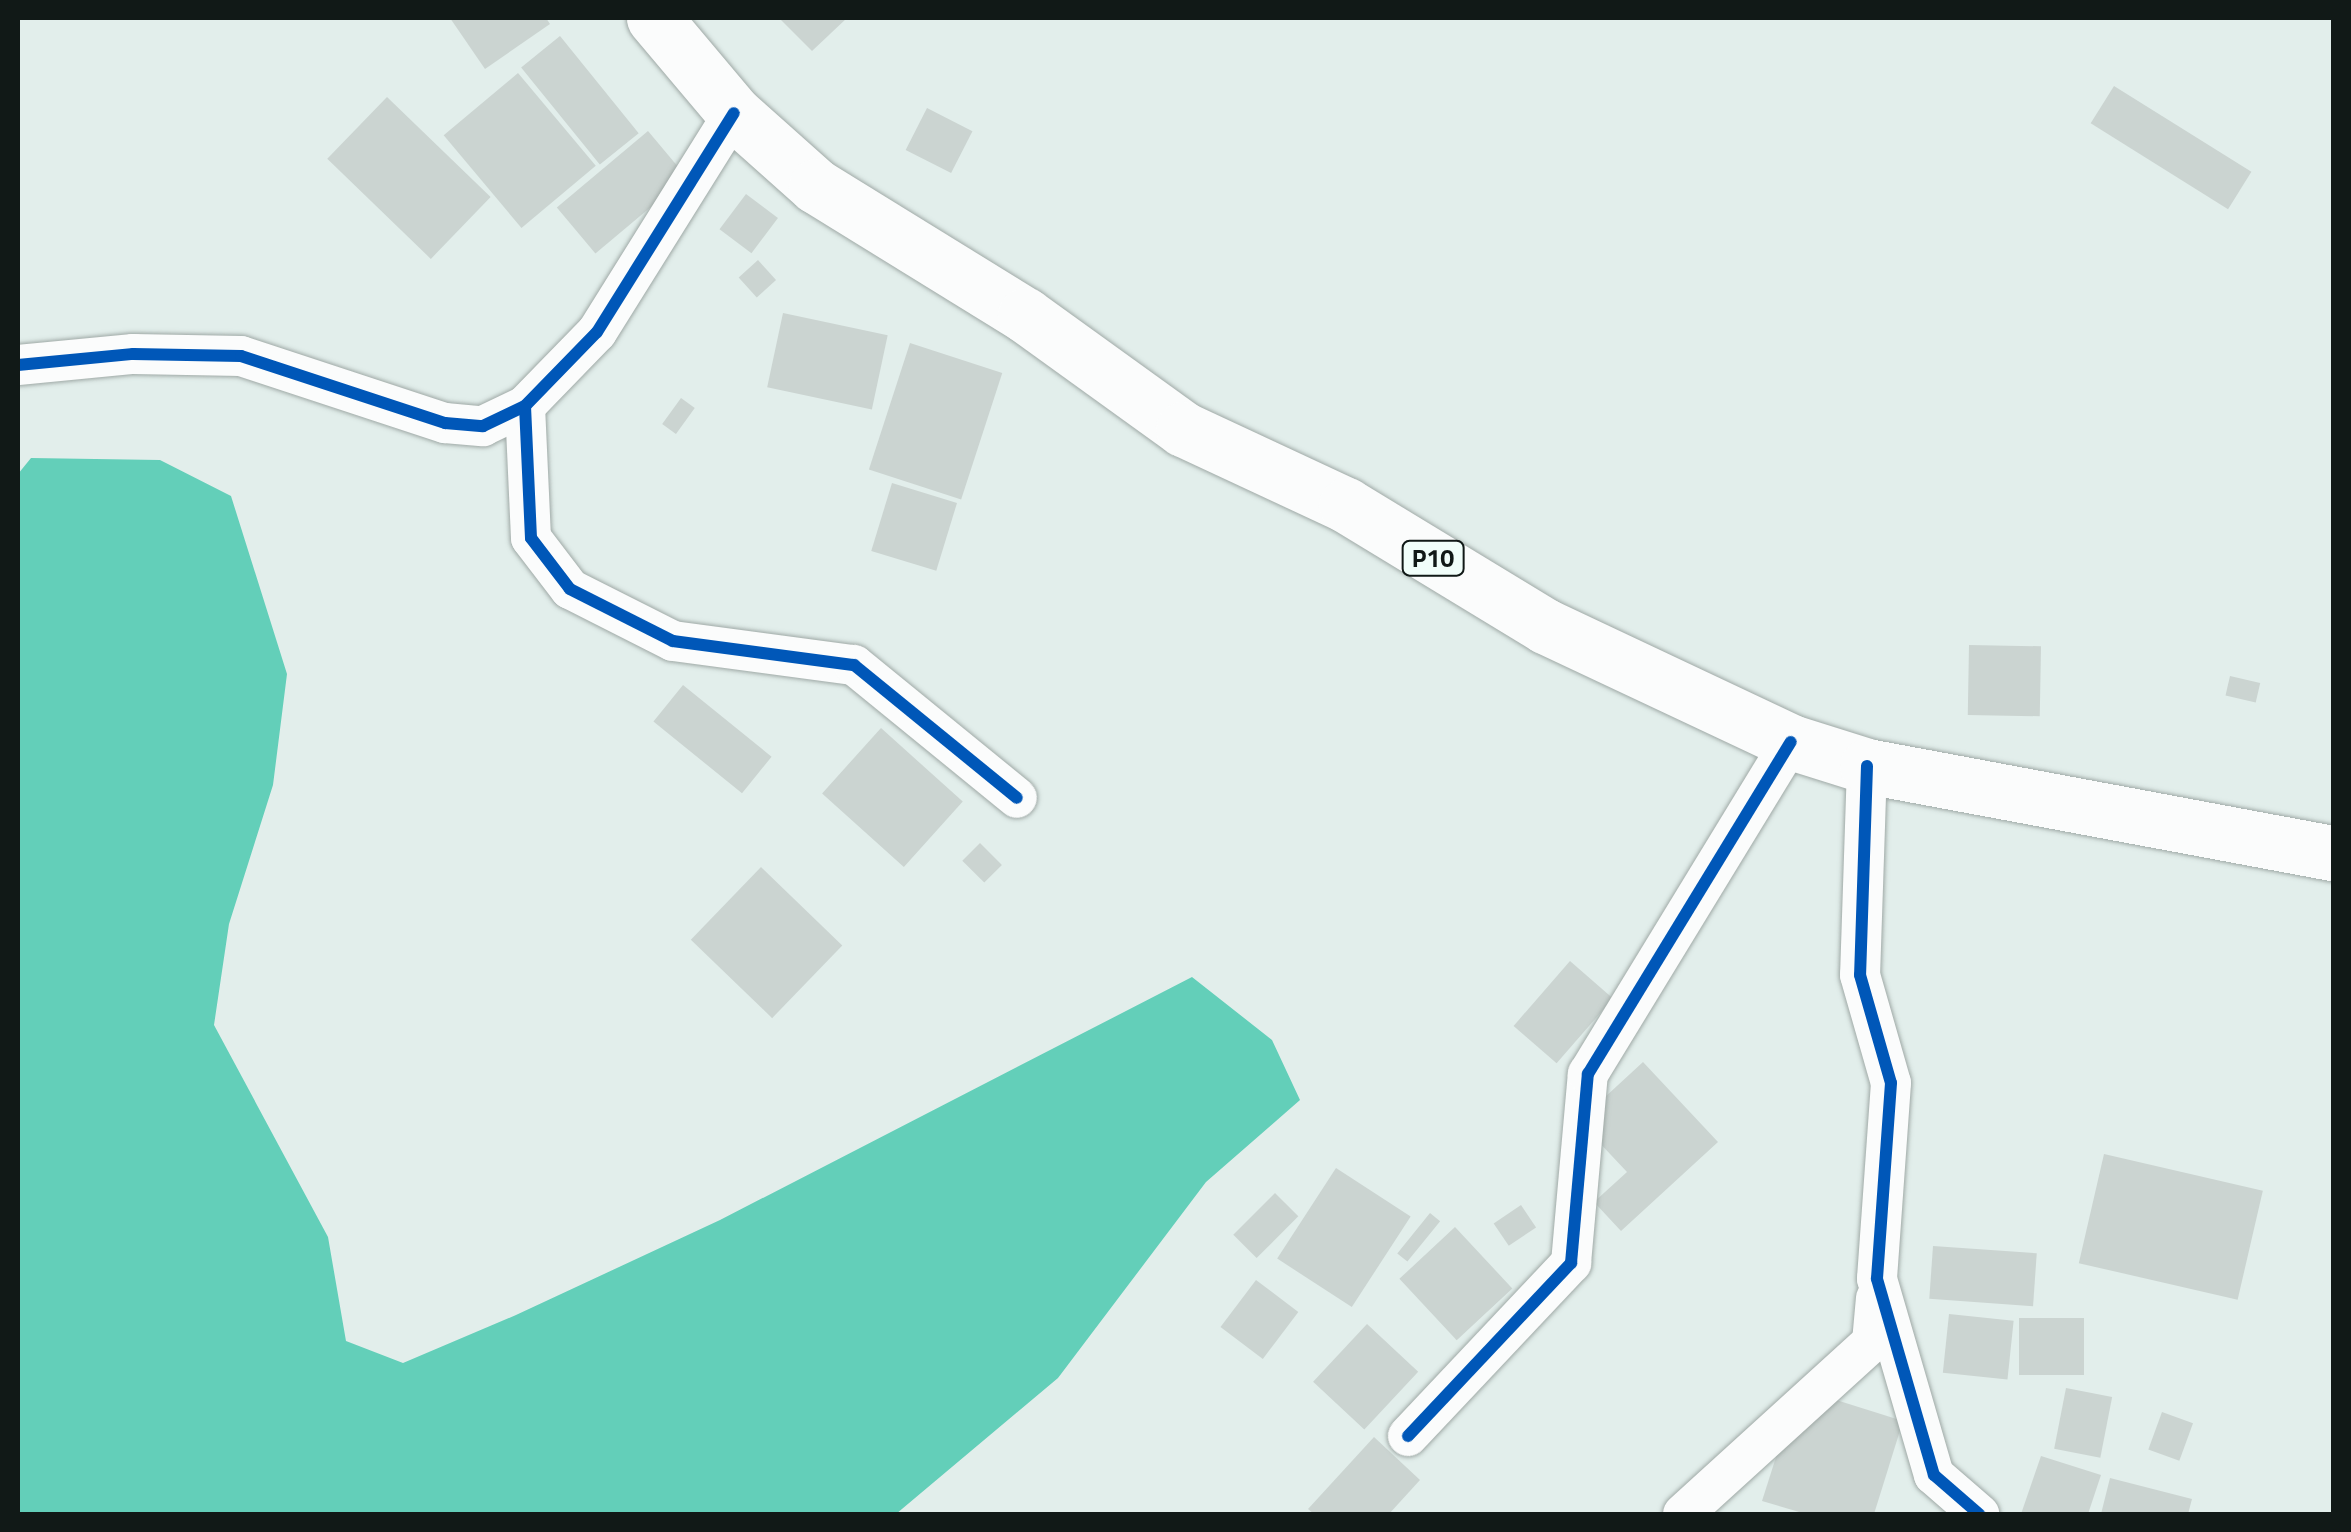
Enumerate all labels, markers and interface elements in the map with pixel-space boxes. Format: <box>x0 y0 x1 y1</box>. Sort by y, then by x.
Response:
road number: P10 <box>1400 538 1466 578</box>

